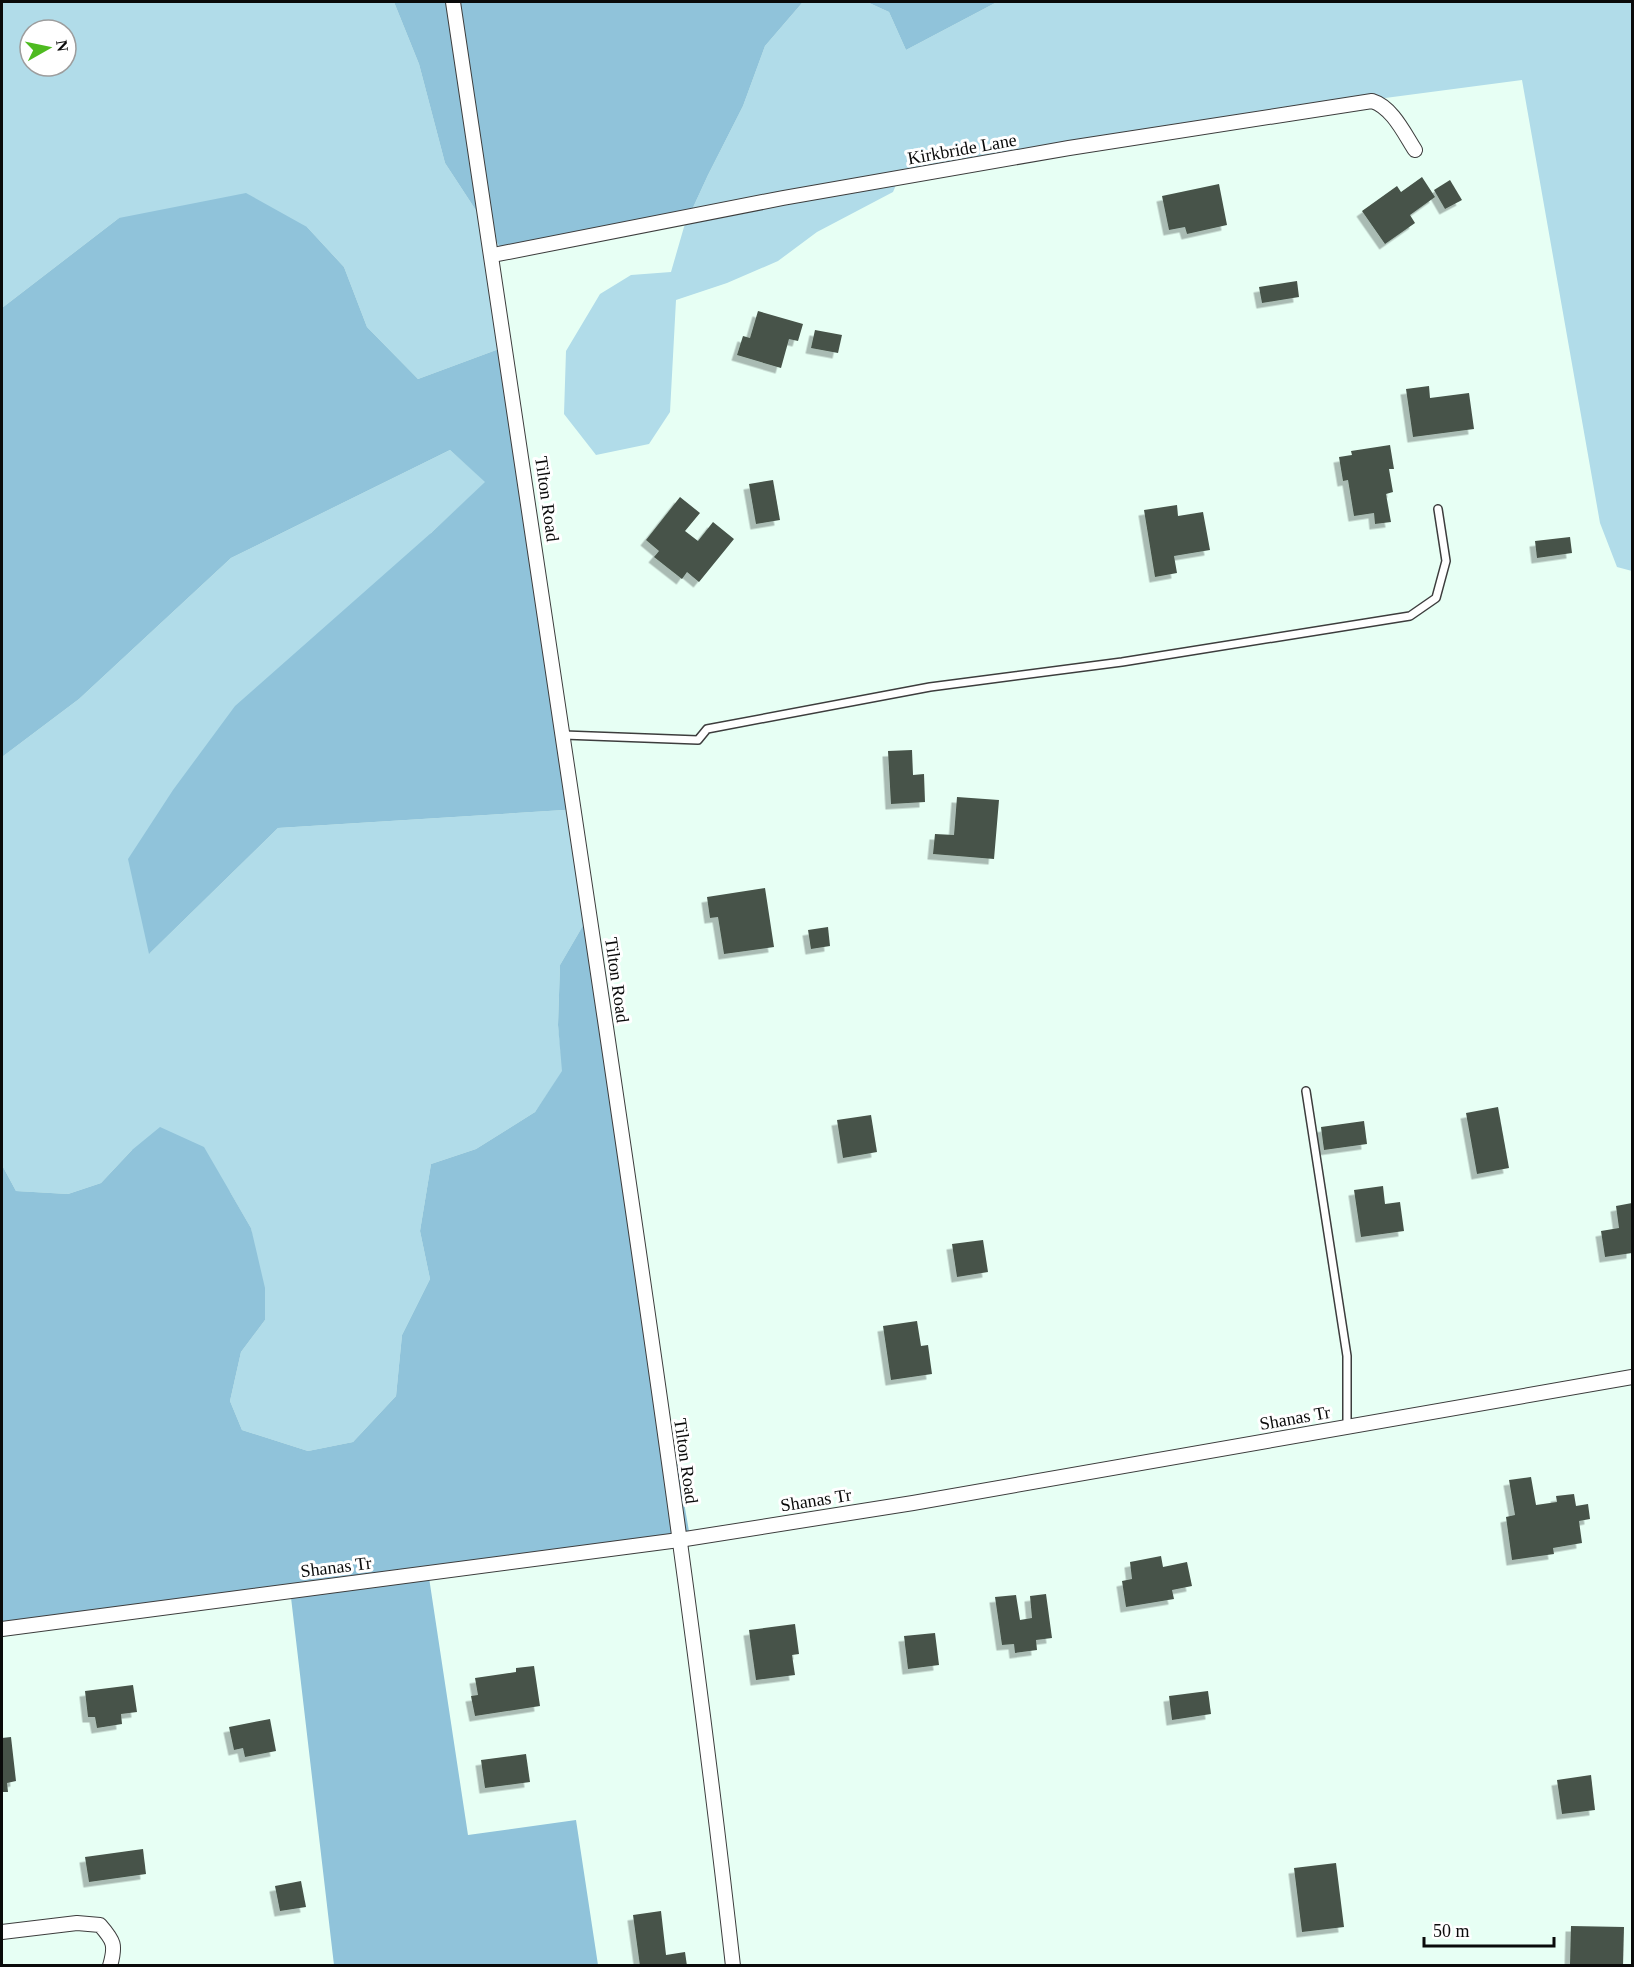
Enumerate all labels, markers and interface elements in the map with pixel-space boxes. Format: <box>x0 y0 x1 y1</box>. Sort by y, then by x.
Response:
north arrow <box>18 18 78 78</box>
text: N <box>53 39 72 53</box>
street label: Kirkbride Lane <box>906 130 1018 168</box>
street label: Tilton Road <box>531 455 563 543</box>
street label: Tilton Road <box>601 936 633 1024</box>
street label: Shanas Tr <box>1258 1402 1332 1434</box>
street label: Tilton Road <box>670 1417 702 1505</box>
street label: Shanas Tr <box>779 1485 853 1515</box>
street label: Shanas Tr <box>299 1553 373 1581</box>
scale bar <box>1424 1910 1554 1948</box>
text: 50 m <box>1433 1921 1470 1941</box>

